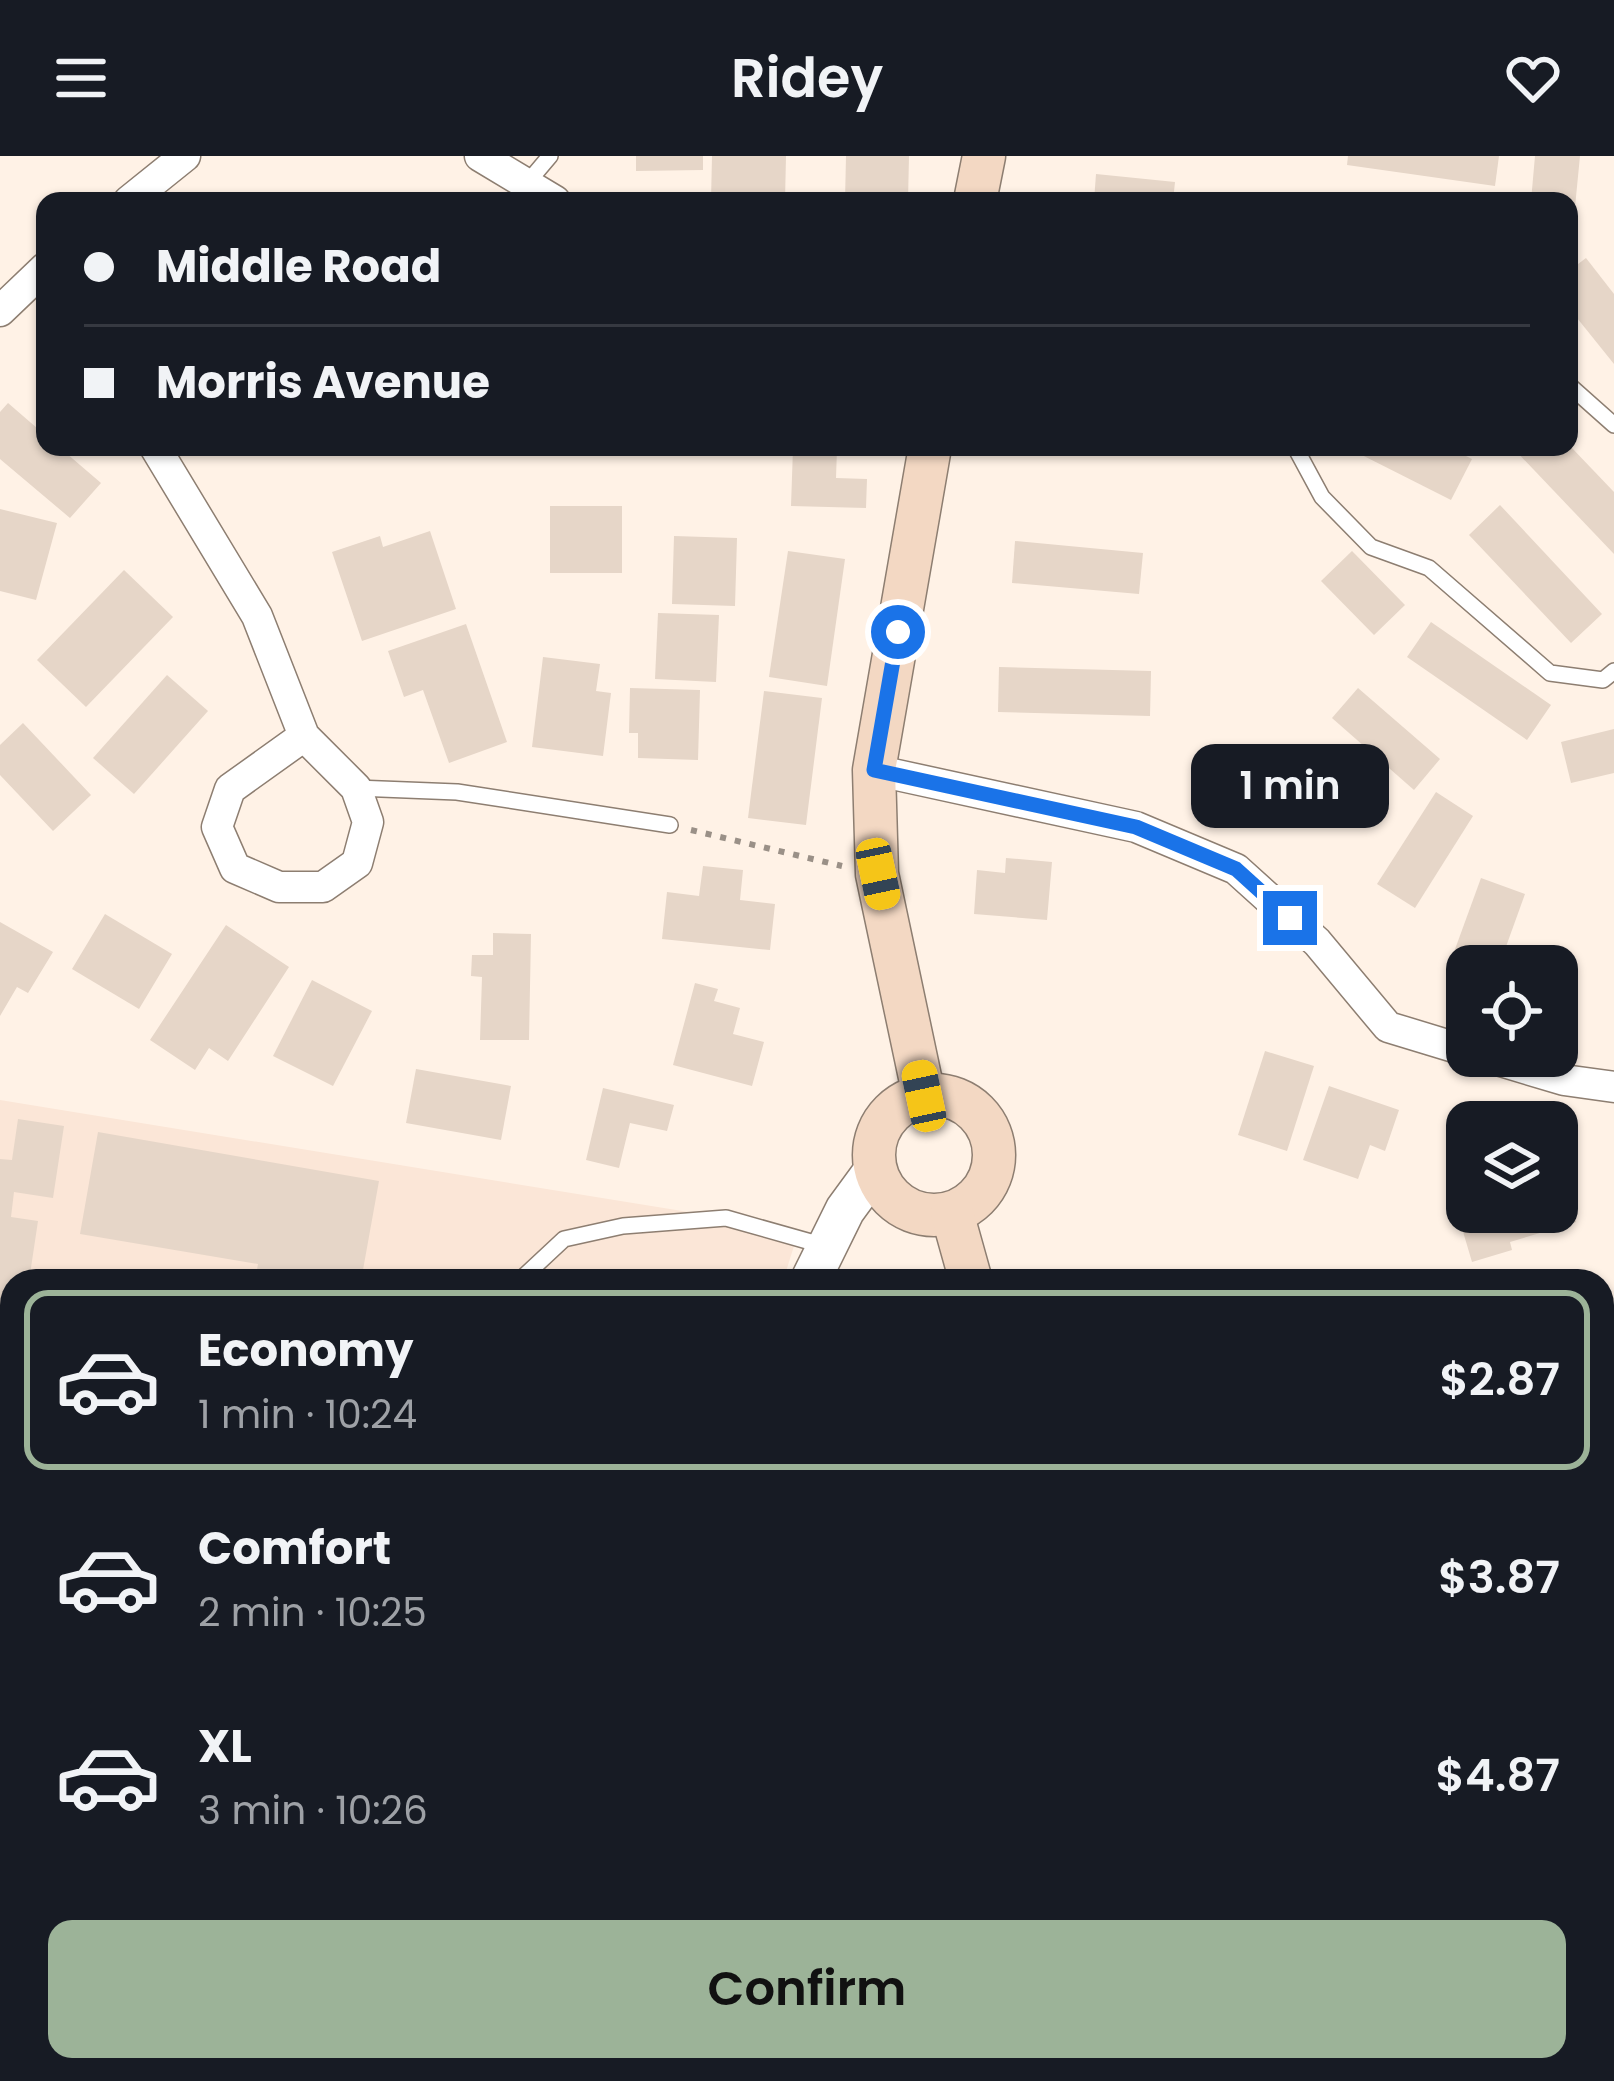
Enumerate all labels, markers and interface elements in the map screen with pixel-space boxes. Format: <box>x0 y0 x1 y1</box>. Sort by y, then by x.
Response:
text: Ridey <box>731 40 883 116</box>
icon: menu <box>48 45 114 111</box>
icon: heart <box>1500 45 1566 111</box>
text: Middle Road <box>156 235 441 298</box>
text: Morris Avenue <box>156 351 490 414</box>
route start <box>871 605 925 659</box>
callout: 1 min <box>1191 744 1389 828</box>
text: 1 min <box>1240 758 1340 813</box>
car <box>853 835 903 913</box>
route end <box>1263 891 1317 945</box>
map controls <box>1446 945 1578 1233</box>
button: locate <box>1446 945 1578 1077</box>
car <box>899 1057 949 1135</box>
button: layers <box>1446 1101 1578 1233</box>
text: Economy <box>198 1319 413 1382</box>
icon: car <box>54 1326 162 1434</box>
text: $2.87 <box>1439 1348 1560 1411</box>
text: 1 min · 10:24 <box>198 1387 417 1442</box>
text: Comfort <box>198 1517 391 1580</box>
icon: car <box>54 1524 162 1632</box>
text: $3.87 <box>1438 1546 1560 1609</box>
text: 2 min · 10:25 <box>198 1585 427 1640</box>
text: XL <box>198 1715 252 1778</box>
icon: car <box>54 1722 162 1830</box>
text: $4.87 <box>1436 1744 1560 1807</box>
text: 3 min · 10:26 <box>198 1783 428 1838</box>
button: Confirm <box>48 1920 1566 2058</box>

